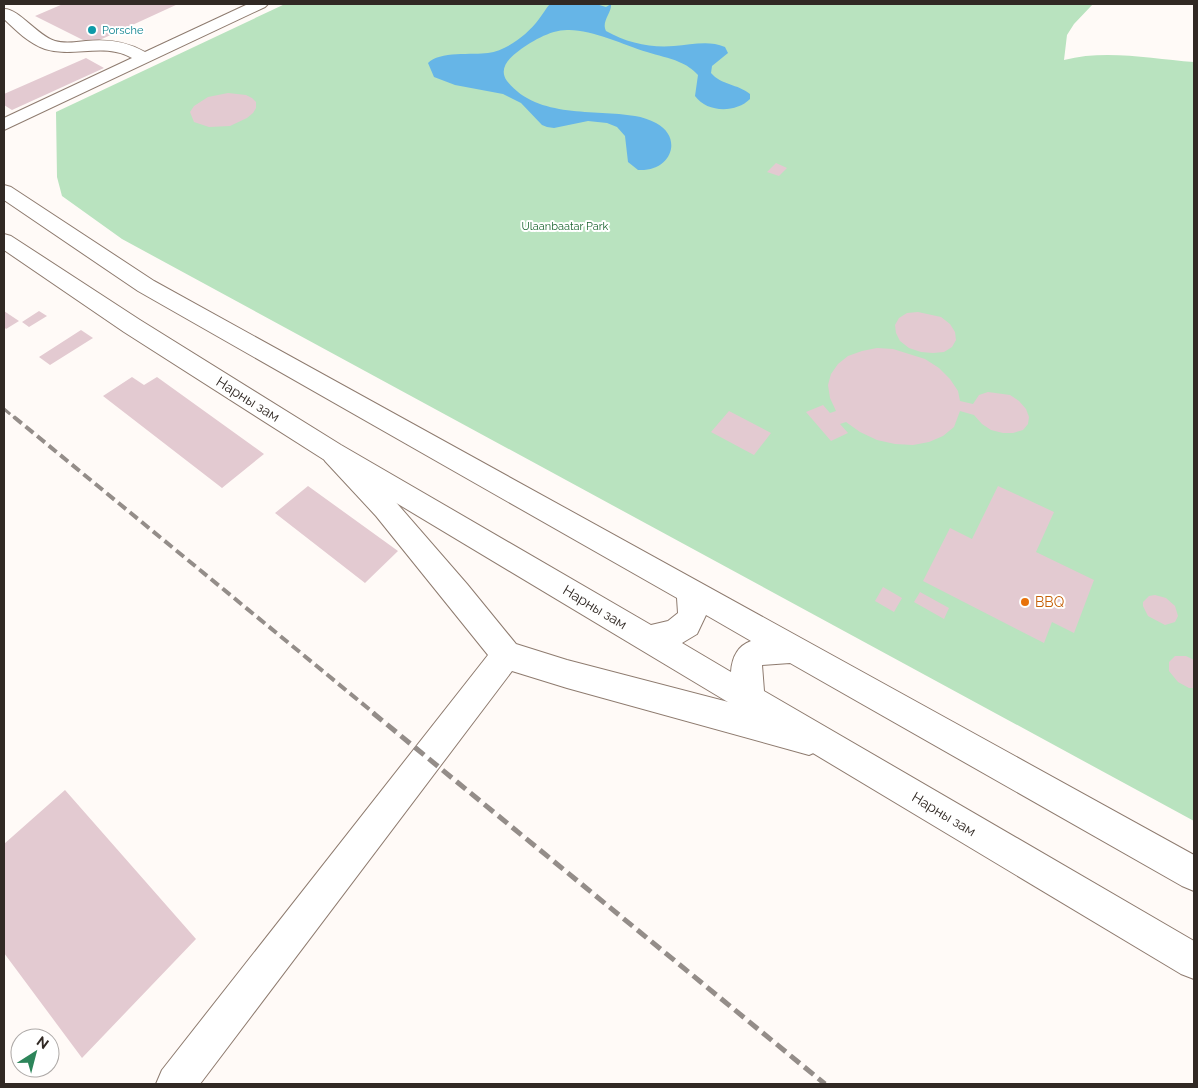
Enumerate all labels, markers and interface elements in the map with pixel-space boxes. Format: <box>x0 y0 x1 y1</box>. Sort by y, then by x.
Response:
marker: Porsche <box>86 24 98 36</box>
place label: Porsche <box>102 24 144 37</box>
park label: Ulaanbaatar Park <box>522 220 609 233</box>
street label: Нарны зам <box>213 373 283 425</box>
street label: Нарны зам <box>560 582 630 632</box>
place label: BBQ <box>1035 594 1064 610</box>
marker: BBQ <box>1019 596 1031 608</box>
street label: Нарны зам <box>909 789 979 839</box>
north arrow <box>10 1028 60 1078</box>
text: N <box>34 1033 52 1052</box>

